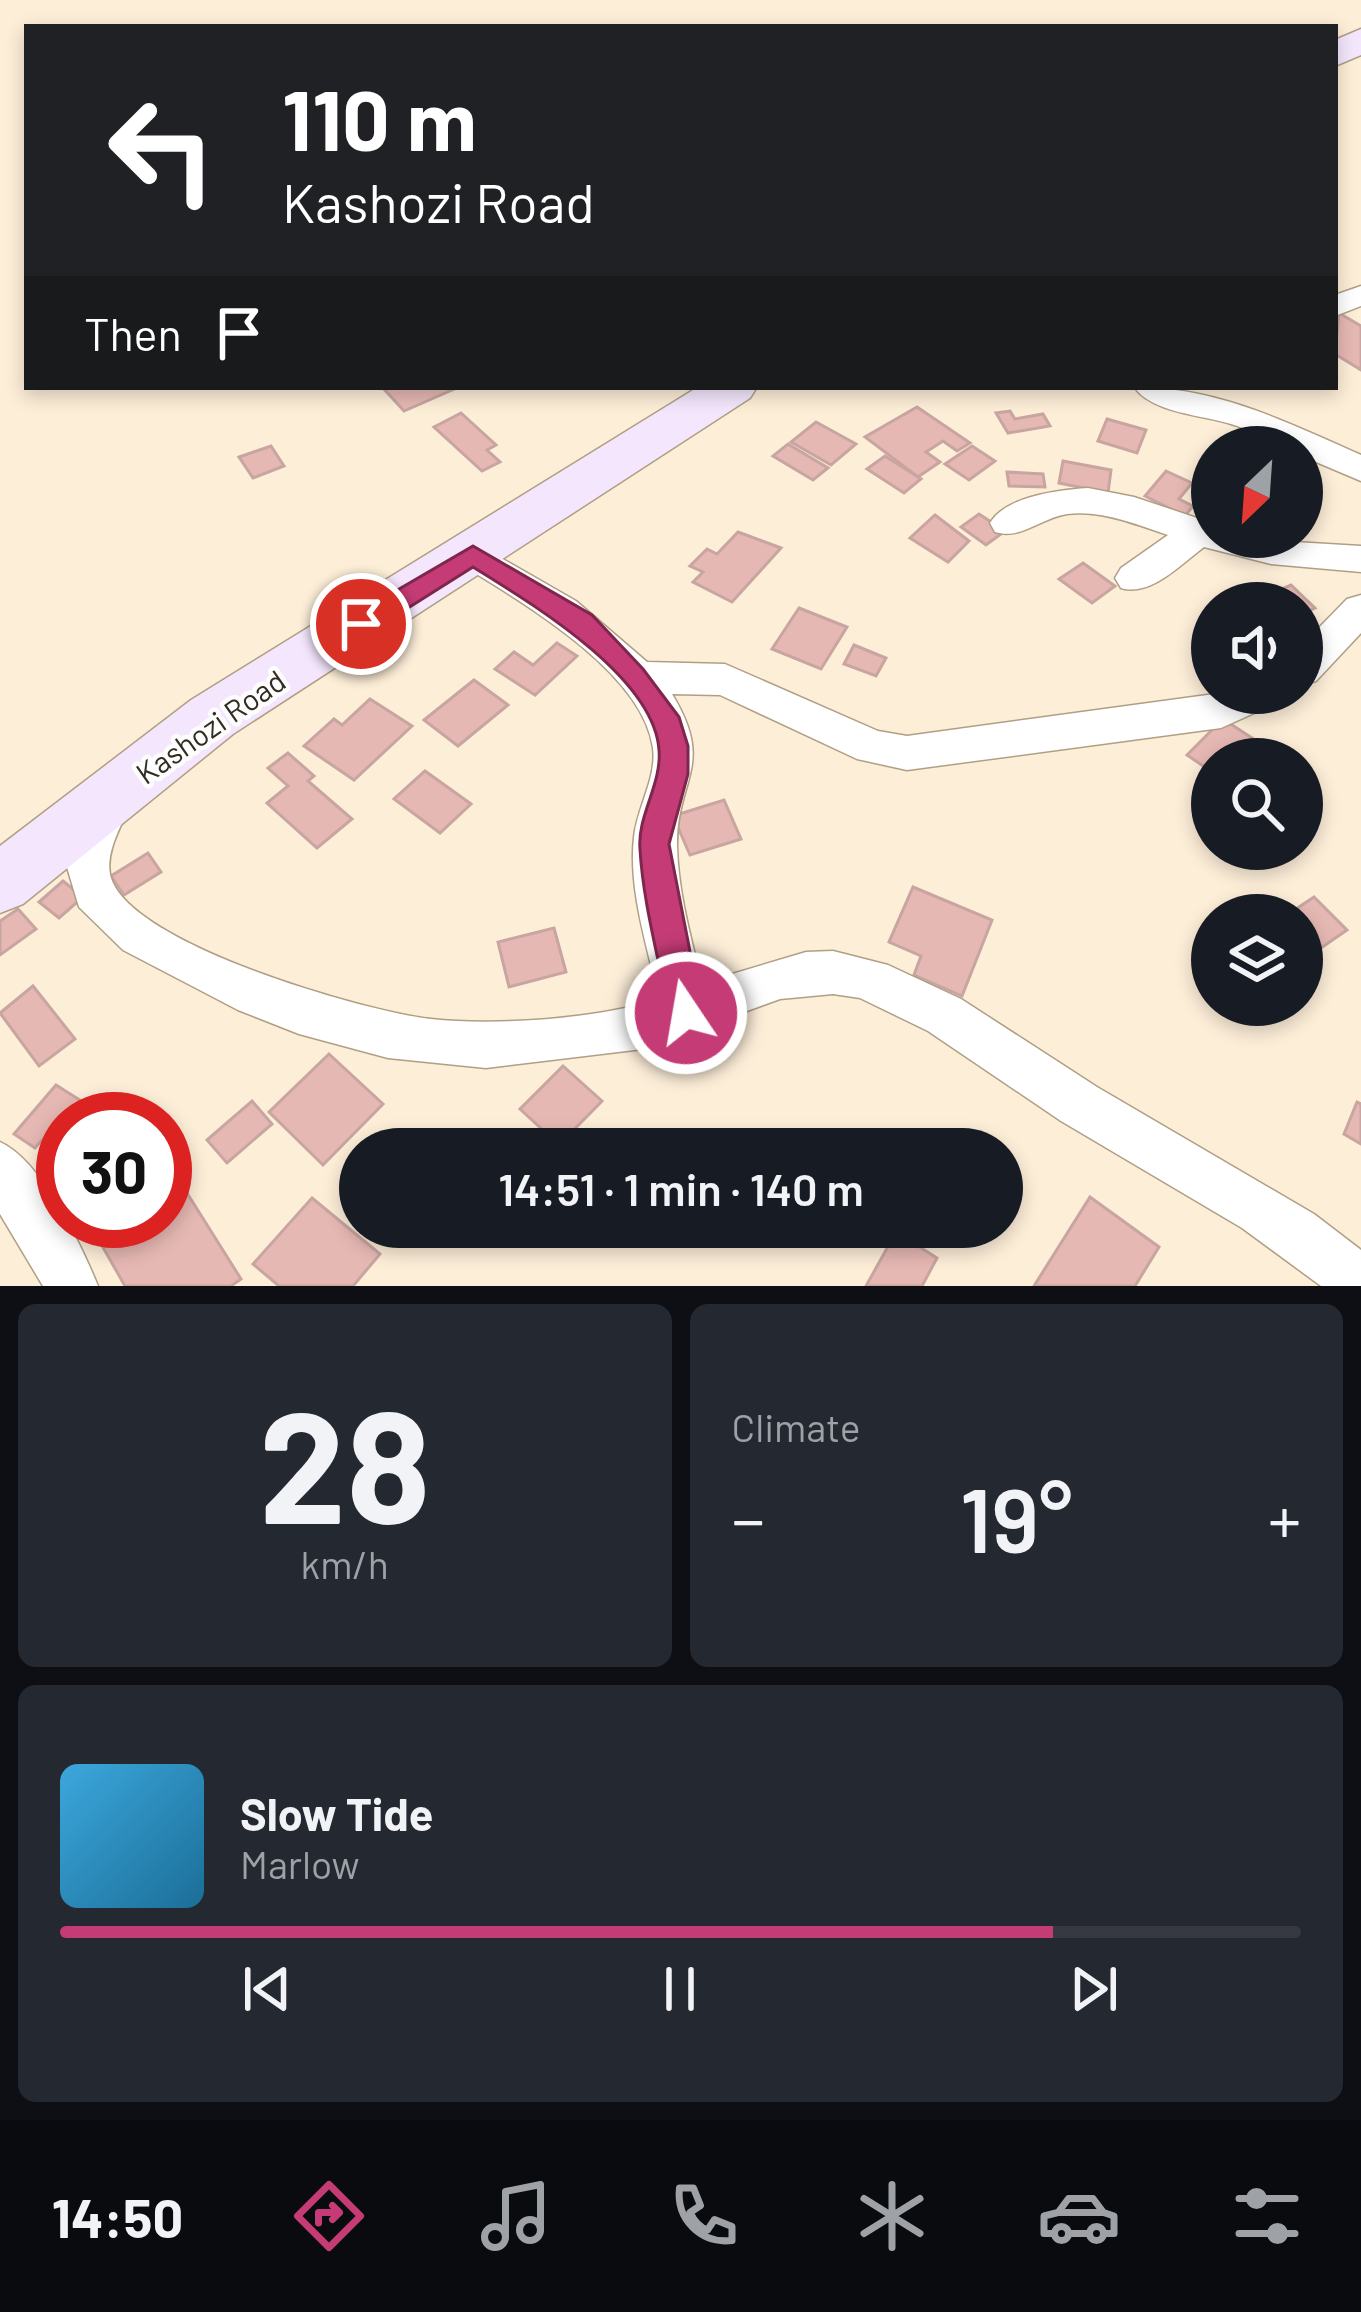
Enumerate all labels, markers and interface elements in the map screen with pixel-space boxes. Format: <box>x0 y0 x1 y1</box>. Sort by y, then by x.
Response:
text: 110 m <box>282 67 477 168</box>
icon: left <box>84 72 240 228</box>
text: Kashozi Road <box>282 169 595 234</box>
icon: arrive <box>206 300 272 366</box>
text: Then <box>84 306 182 360</box>
north arrow <box>1191 426 1323 558</box>
map controls <box>1191 426 1323 1026</box>
pin <box>310 573 412 675</box>
button: sound <box>1191 582 1323 714</box>
icon: arrive <box>328 591 394 657</box>
street label: Kashozi Road <box>129 661 291 791</box>
button: search <box>1191 738 1323 870</box>
button: layers <box>1191 894 1323 1026</box>
position arrow <box>623 950 749 1076</box>
speed limit sign: 30 <box>36 1092 192 1248</box>
text: 14:51 · 1 min · 140 m <box>498 1161 864 1215</box>
text: 28 <box>259 1368 431 1555</box>
text: Climate <box>732 1403 861 1450</box>
text: 19° <box>960 1463 1073 1571</box>
text: − <box>732 1478 765 1557</box>
text: + <box>1268 1478 1301 1557</box>
text: km/h <box>301 1540 389 1587</box>
text: Slow Tide <box>240 1786 433 1840</box>
text: Marlow <box>240 1840 360 1887</box>
icon: previous <box>234 1956 300 2022</box>
icon: pause <box>647 1956 713 2022</box>
icon: next <box>1061 1956 1127 2022</box>
icon: directions <box>287 2174 371 2258</box>
icon: music <box>474 2174 558 2258</box>
icon: phone <box>662 2174 746 2258</box>
icon: climate <box>850 2174 934 2258</box>
icon: car <box>1037 2174 1121 2258</box>
icon: filters <box>1225 2174 1309 2258</box>
text: 14:50 <box>52 2184 183 2249</box>

